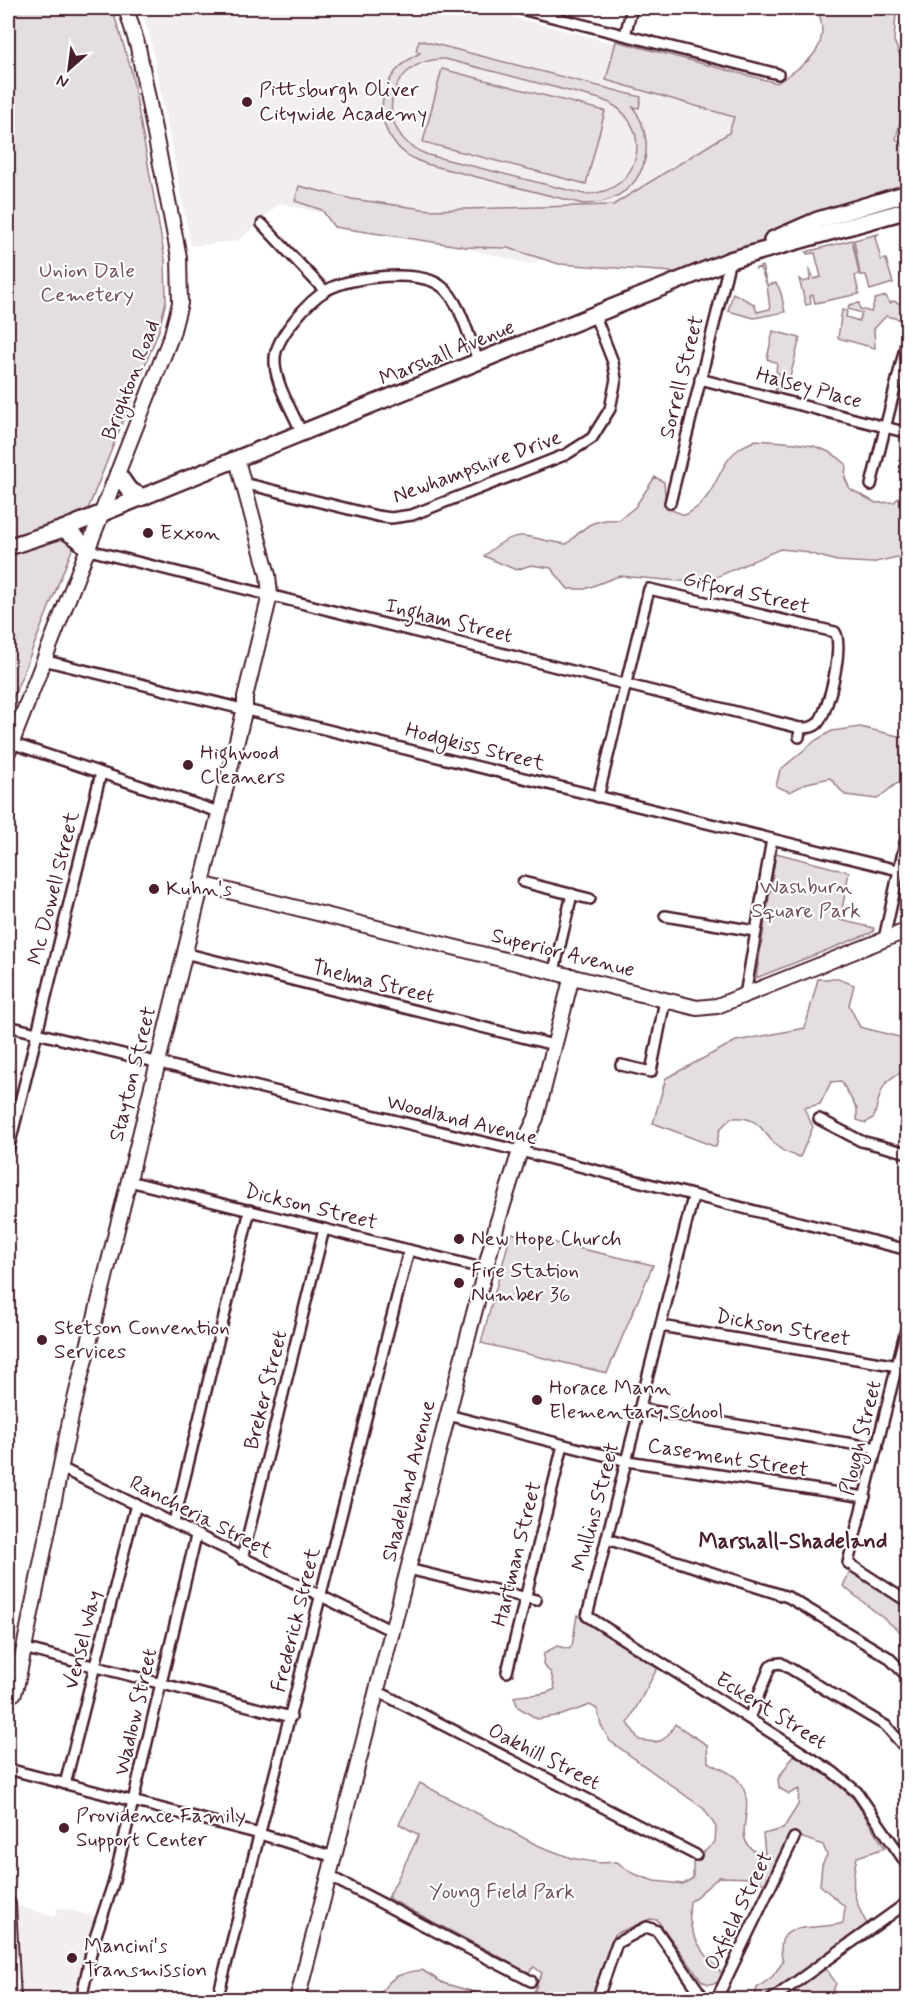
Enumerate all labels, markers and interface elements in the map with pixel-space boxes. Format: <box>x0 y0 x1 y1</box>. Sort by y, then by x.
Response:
north arrow <box>39 39 99 99</box>
text: N <box>53 69 72 93</box>
place label: Pittsburgh Oliver Citywide Academy <box>259 76 427 128</box>
marker: Pittsburgh Oliver Citywide Academy <box>240 95 254 109</box>
park label: Union Dale Cemetery <box>39 257 135 309</box>
street label: Marshall Avenue <box>375 313 519 393</box>
street label: Sorrell Street <box>653 313 711 441</box>
street label: Brighton Road <box>95 316 168 444</box>
street label: Halsey Place <box>753 360 865 416</box>
street label: Newhampshire Drive <box>389 424 565 510</box>
place label: Exxon <box>160 519 221 547</box>
marker: Exxon <box>141 526 155 540</box>
street label: Gifford Street <box>679 565 812 623</box>
street label: Ingham Street <box>382 592 516 652</box>
street label: Hodgkiss Street <box>402 716 548 779</box>
place label: Highwood Cleaners <box>200 739 285 791</box>
marker: Highwood Cleaners <box>181 758 195 772</box>
street label: Mc Dowell Street <box>21 808 87 968</box>
park label: Washburn Square Park <box>751 873 861 925</box>
place label: Kuhn's <box>166 875 232 903</box>
marker: Kuhn's <box>147 882 161 896</box>
street label: Superior Avenue <box>488 922 638 984</box>
street label: Thelma Street <box>309 953 437 1011</box>
street label: Stayton Street <box>103 1004 163 1144</box>
street label: Woodland Avenue <box>384 1088 540 1152</box>
street label: Dickson Street <box>242 1177 380 1237</box>
place label: New Hope Church <box>471 1225 622 1253</box>
marker: New Hope Church <box>452 1232 466 1246</box>
place label: Fire Station Number 36 <box>471 1257 579 1309</box>
marker: Fire Station Number 36 <box>452 1276 466 1290</box>
street label: Dickson Street <box>714 1302 852 1354</box>
place label: Stetson Convention Services <box>54 1314 230 1366</box>
street label: Breker Street <box>238 1327 294 1453</box>
marker: Stetson Convention Services <box>35 1333 49 1347</box>
place label: Horace Mann Elementary School <box>549 1374 724 1426</box>
street label: Plough Street <box>833 1378 890 1499</box>
marker: Horace Mann Elementary School <box>530 1393 544 1407</box>
street label: Shadeland Avenue <box>375 1397 443 1565</box>
street label: Casement Street <box>646 1431 811 1485</box>
street label: Mullins Street <box>565 1439 627 1574</box>
street label: Rancheria Street <box>125 1469 278 1565</box>
street label: Hartman Street <box>485 1478 549 1630</box>
district label: Marshall-Shadeland <box>699 1528 887 1556</box>
street label: Frederick Street <box>264 1544 328 1695</box>
street label: Vensel Way <box>57 1588 109 1692</box>
street label: Wadlow Street <box>108 1645 164 1778</box>
street label: Eckert Street <box>710 1666 832 1756</box>
street label: Oakhill Street <box>483 1717 605 1797</box>
place label: Providence Family Support Center <box>76 1802 246 1854</box>
marker: Providence Family Support Center <box>57 1821 71 1835</box>
street label: Oxfield Street <box>698 1847 780 1975</box>
park label: Young Field Park <box>429 1878 575 1907</box>
place label: Mancini's Transmission <box>84 1932 207 1984</box>
marker: Mancini's Transmission <box>65 1951 79 1965</box>

